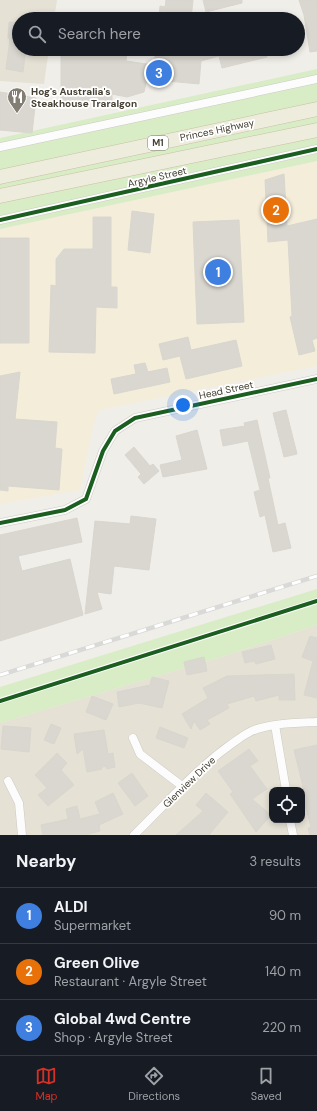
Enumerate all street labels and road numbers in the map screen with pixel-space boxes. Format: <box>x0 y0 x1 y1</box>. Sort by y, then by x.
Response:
street label: Princes Highway <box>179 116 256 144</box>
road number: M1 <box>148 136 168 150</box>
street label: Argyle Street <box>126 164 188 190</box>
street label: Head Street <box>198 378 254 402</box>
street label: Glenview Drive <box>160 753 218 810</box>

